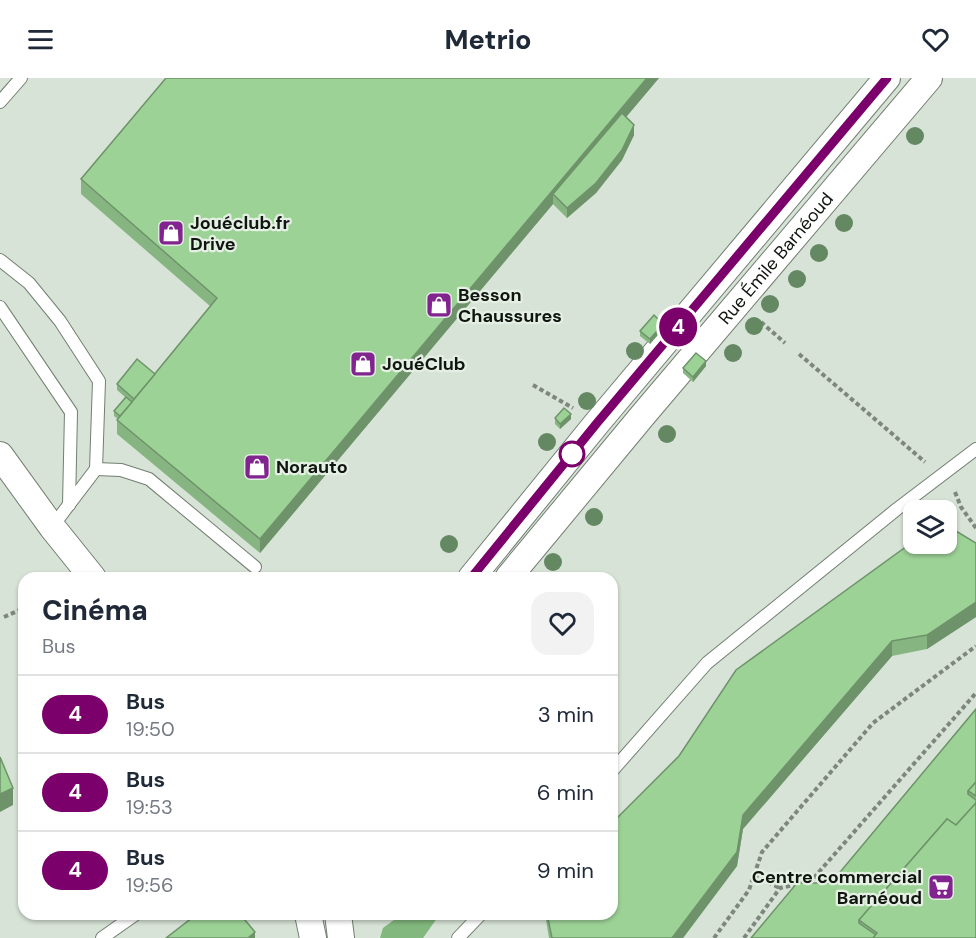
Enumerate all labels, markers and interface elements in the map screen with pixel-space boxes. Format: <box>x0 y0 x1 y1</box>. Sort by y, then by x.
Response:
text: Metrio <box>444 22 532 57</box>
icon: menu <box>24 23 57 56</box>
icon: heart <box>919 23 952 56</box>
street label: Rue Émile Barnéoud <box>713 187 839 329</box>
place label: Jouéclub.fr Drive <box>190 211 290 256</box>
shop icon: Jouéclub.fr Drive <box>156 218 186 248</box>
place label: Besson Chaussures <box>458 283 562 328</box>
shop icon: Besson Chaussures <box>424 290 454 320</box>
line badge: 4 <box>658 308 698 346</box>
text: 4 <box>671 313 685 341</box>
shop icon: JouéClub <box>348 349 378 379</box>
place label: JouéClub <box>382 352 466 376</box>
unlabelled marker <box>559 441 585 467</box>
shop icon: Norauto <box>242 452 272 482</box>
place label: Norauto <box>276 455 348 479</box>
map controls <box>903 500 957 554</box>
button: layers <box>903 500 957 554</box>
text: Cinéma <box>42 592 148 629</box>
button: heart <box>531 592 594 655</box>
text: Bus <box>42 633 76 659</box>
text: Bus <box>126 687 165 716</box>
text: 4 <box>68 700 82 728</box>
text: 3 min <box>538 700 594 729</box>
text: 19:50 <box>126 716 175 742</box>
text: Bus <box>126 765 165 794</box>
text: 4 <box>68 778 82 806</box>
text: 6 min <box>537 778 594 807</box>
text: 19:53 <box>126 794 173 820</box>
text: Bus <box>126 843 165 872</box>
text: 4 <box>68 856 82 884</box>
text: 9 min <box>537 856 594 885</box>
place label: Centre commercial Barnéoud <box>752 865 922 910</box>
text: 19:56 <box>126 872 174 898</box>
supermarket icon: Centre commercial Barnéoud <box>926 872 956 902</box>

